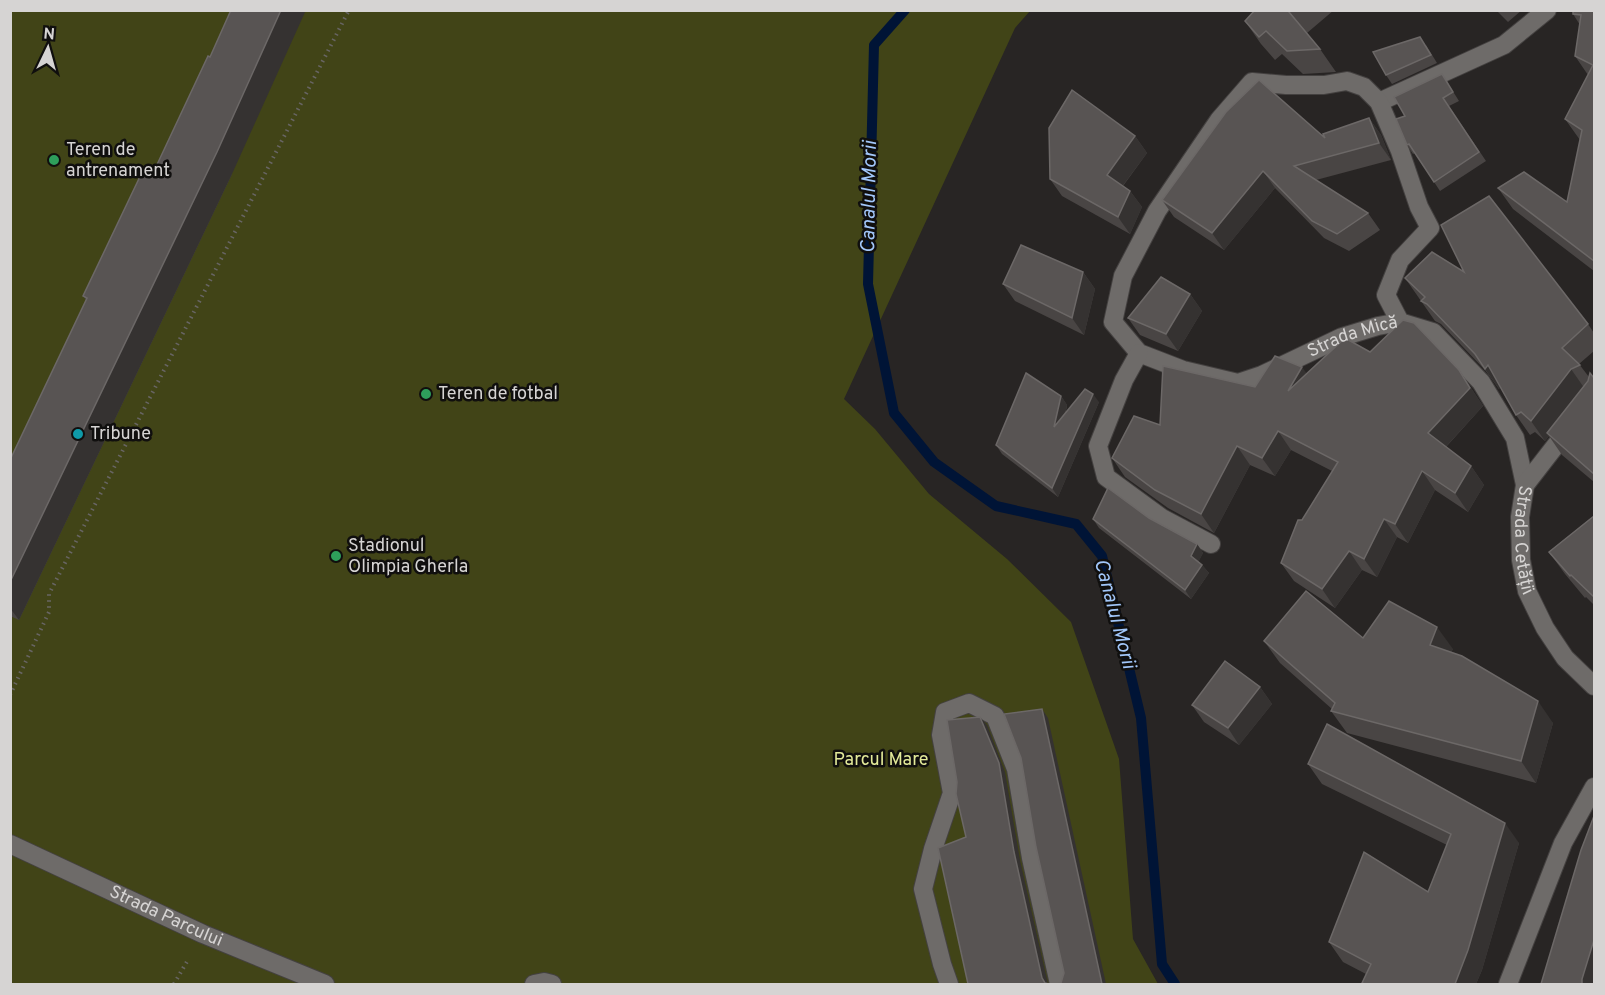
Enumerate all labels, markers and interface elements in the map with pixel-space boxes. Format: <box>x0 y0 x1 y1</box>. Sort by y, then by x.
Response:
north arrow <box>18 18 78 78</box>
text: N <box>43 25 56 46</box>
place label: Teren de antrenament <box>66 139 170 183</box>
water label: Canalul Morii <box>856 139 884 254</box>
marker: Teren de antrenament <box>47 153 61 167</box>
street label: Strada Mică <box>1304 311 1400 363</box>
place label: Teren de fotbal <box>438 383 558 406</box>
marker: Teren de fotbal <box>419 387 433 401</box>
place label: Tribune <box>90 423 151 446</box>
marker: Tribune <box>71 427 85 441</box>
street label: Strada Cetății <box>1508 484 1539 599</box>
place label: Stadionul Olimpia Gherla <box>348 535 468 579</box>
marker: Stadionul Olimpia Gherla <box>329 549 343 563</box>
water label: Canalul Morii <box>1087 556 1141 673</box>
park label: Parcul Mare <box>833 749 929 772</box>
street label: Strada Parcului <box>105 880 226 952</box>

